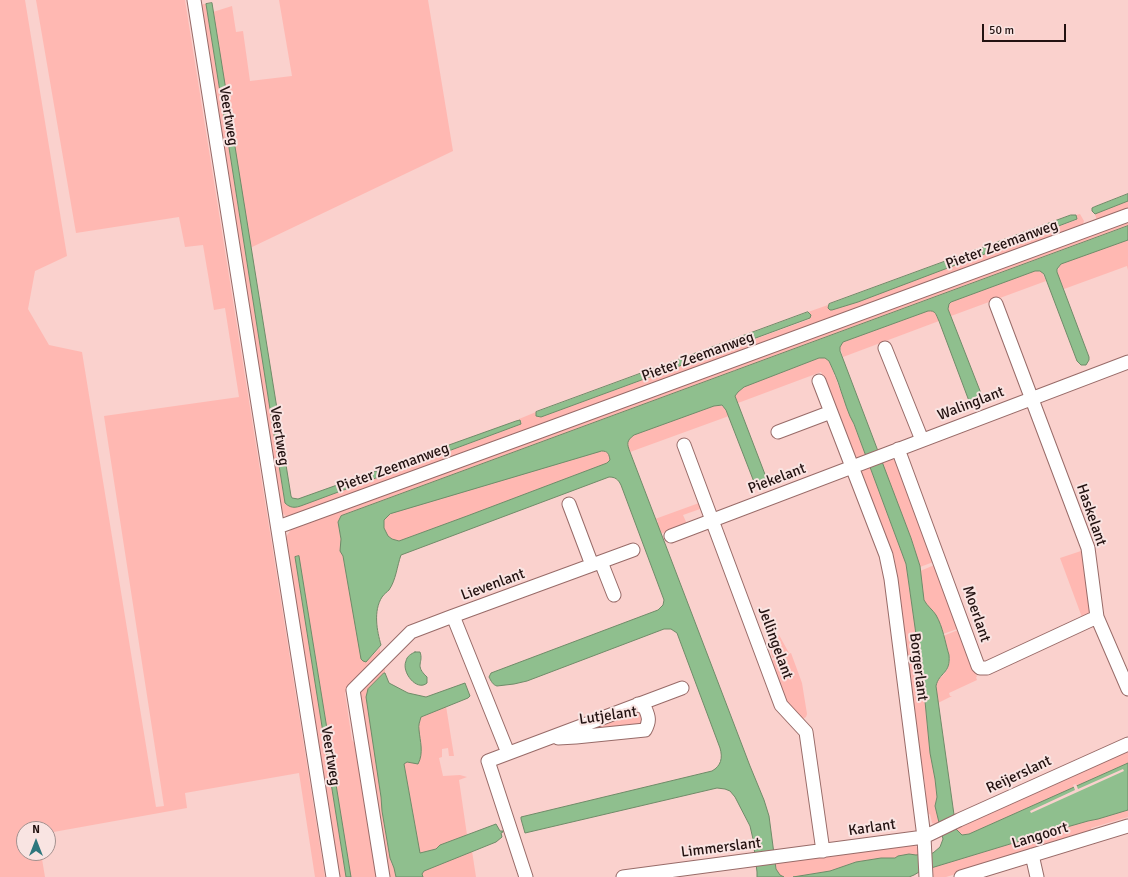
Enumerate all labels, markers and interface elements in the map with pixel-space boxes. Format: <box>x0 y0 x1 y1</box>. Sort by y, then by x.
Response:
scale bar <box>984 16 1068 42</box>
text: 50 m <box>989 23 1014 38</box>
street label: Veertweg <box>214 85 242 147</box>
street label: Pieter Zeemanweg <box>943 216 1061 274</box>
street label: Pieter Zeemanweg <box>639 328 757 386</box>
street label: Walinglant <box>935 383 1007 425</box>
street label: Veertweg <box>265 405 293 467</box>
street label: Pieter Zeemanweg <box>334 439 452 497</box>
street label: Piekelant <box>746 460 808 498</box>
street label: Haskelant <box>1072 482 1110 548</box>
street label: Lievenlant <box>459 565 527 605</box>
street label: Moerlant <box>958 583 994 645</box>
street label: Jellingelant <box>754 604 796 682</box>
street label: Borgerlant <box>905 632 931 702</box>
street label: Lutjelant <box>578 703 638 729</box>
street label: Veertweg <box>316 725 344 787</box>
street label: Reijerslant <box>984 752 1054 798</box>
street label: Karlant <box>847 816 897 840</box>
street label: Langoort <box>1010 819 1070 853</box>
north arrow <box>16 821 56 861</box>
text: N <box>32 823 40 836</box>
street label: Limmerslant <box>680 834 762 862</box>

